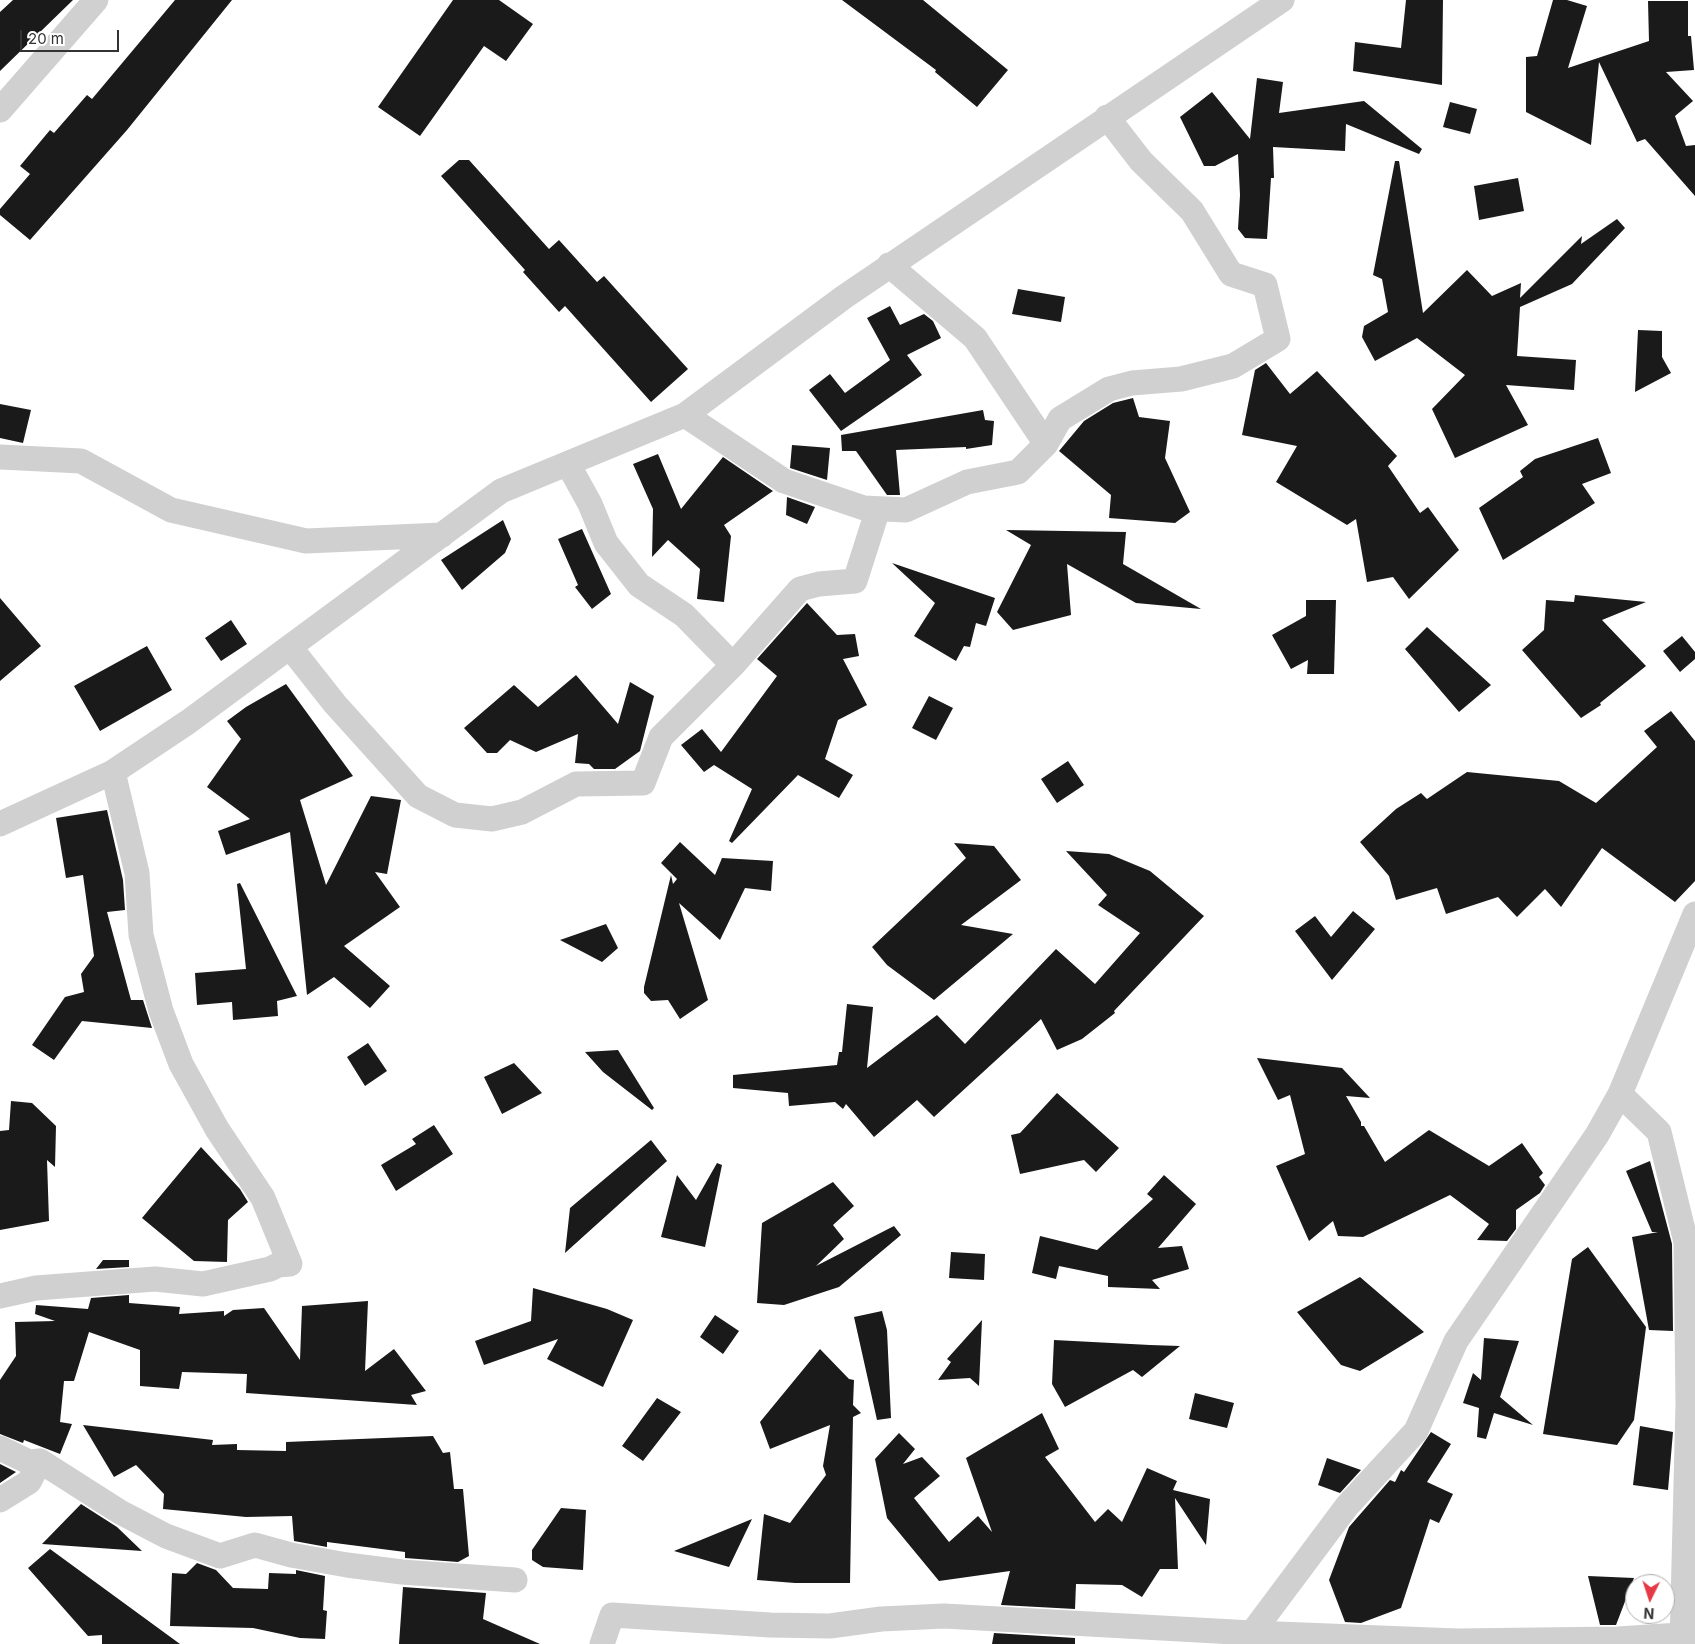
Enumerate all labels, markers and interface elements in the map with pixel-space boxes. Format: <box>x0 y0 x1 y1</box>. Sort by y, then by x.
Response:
scale bar <box>22 20 121 52</box>
text: 20 m <box>28 29 64 48</box>
north arrow <box>1625 1574 1675 1624</box>
text: N <box>1643 1605 1655 1622</box>

